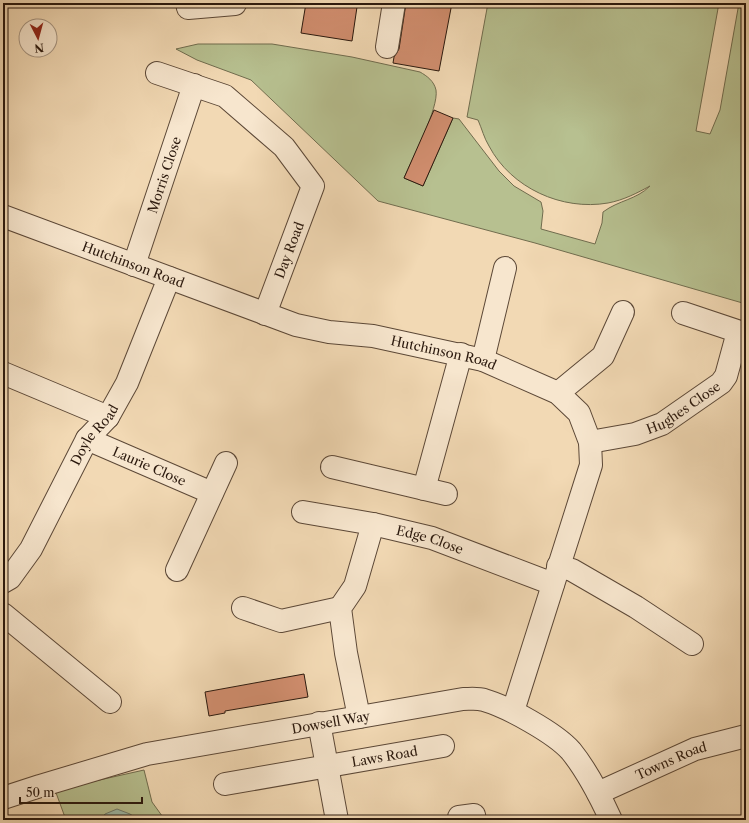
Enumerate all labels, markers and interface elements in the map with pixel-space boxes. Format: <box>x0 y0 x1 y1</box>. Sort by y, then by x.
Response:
north arrow <box>18 18 58 58</box>
text: N <box>33 40 45 55</box>
street label: Morris Close <box>144 135 184 215</box>
street label: Day Road <box>271 219 307 281</box>
street label: Hutchinson Road <box>80 238 187 291</box>
street label: Hutchinson Road <box>389 332 499 373</box>
street label: Hughes Close <box>644 378 723 437</box>
street label: Doyle Road <box>67 401 122 468</box>
street label: Laurie Close <box>110 443 189 489</box>
street label: Edge Close <box>395 522 466 557</box>
street label: Dowsell Way <box>290 707 372 737</box>
street label: Towns Road <box>633 738 708 783</box>
street label: Laws Road <box>350 743 419 770</box>
scale bar <box>20 779 142 805</box>
text: 50 m <box>26 785 55 800</box>

